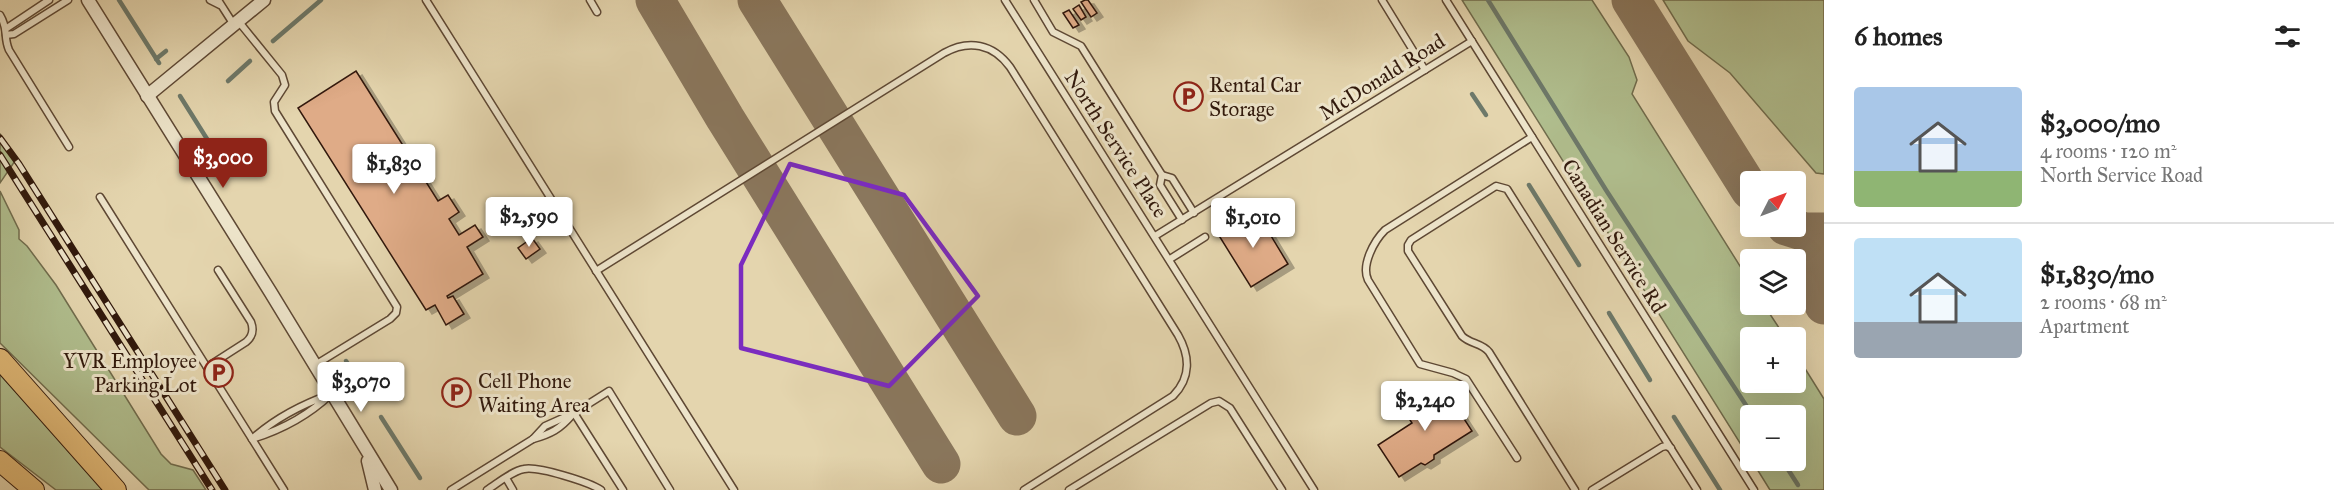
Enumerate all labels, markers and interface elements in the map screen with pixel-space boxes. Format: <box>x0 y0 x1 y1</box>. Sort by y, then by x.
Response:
text: 6 homes <box>1854 20 1943 52</box>
icon: filters <box>2271 20 2304 53</box>
street label: McDonald Road <box>1314 28 1450 126</box>
street label: North Service Place <box>1059 65 1174 223</box>
place label: Rental Car Storage <box>1209 72 1301 122</box>
parking icon: Rental Car Storage <box>1172 81 1204 113</box>
text: $3,000/mo <box>2040 107 2160 139</box>
icon: home <box>1902 111 1974 183</box>
pin: $3,000 <box>174 138 272 189</box>
text: 4 rooms · 120 m² <box>2040 139 2177 163</box>
pin: $1,830 <box>345 144 443 195</box>
text: $3,000 <box>193 145 253 169</box>
text: $1,830 <box>366 151 422 175</box>
street label: Canadian Service Rd <box>1556 154 1672 318</box>
text: North Service Road <box>2040 163 2203 187</box>
north arrow <box>1740 171 1806 237</box>
map controls <box>1740 171 1806 471</box>
pin: $2,590 <box>480 197 578 248</box>
pin: $1,010 <box>1204 198 1302 249</box>
text: $2,590 <box>500 204 558 228</box>
text: $1,010 <box>1225 205 1281 229</box>
button: layers <box>1740 249 1806 315</box>
text: $1,830/mo <box>2040 258 2154 290</box>
icon: home <box>1902 262 1974 334</box>
text: 2 rooms · 68 m² <box>2040 290 2167 314</box>
text: Apartment <box>2040 314 2129 338</box>
button: + <box>1740 327 1806 393</box>
place label: YVR Employee Parking Lot <box>63 348 198 398</box>
parking icon: YVR Employee Parking Lot <box>202 357 234 389</box>
pin: $3,070 <box>312 362 410 413</box>
place label: Cell Phone Waiting Area <box>478 368 590 418</box>
text: $3,070 <box>331 369 391 393</box>
parking icon: Cell Phone Waiting Area <box>441 377 473 409</box>
pin: $2,240 <box>1376 381 1474 432</box>
text: $2,240 <box>1395 388 1455 412</box>
button: − <box>1740 405 1806 471</box>

